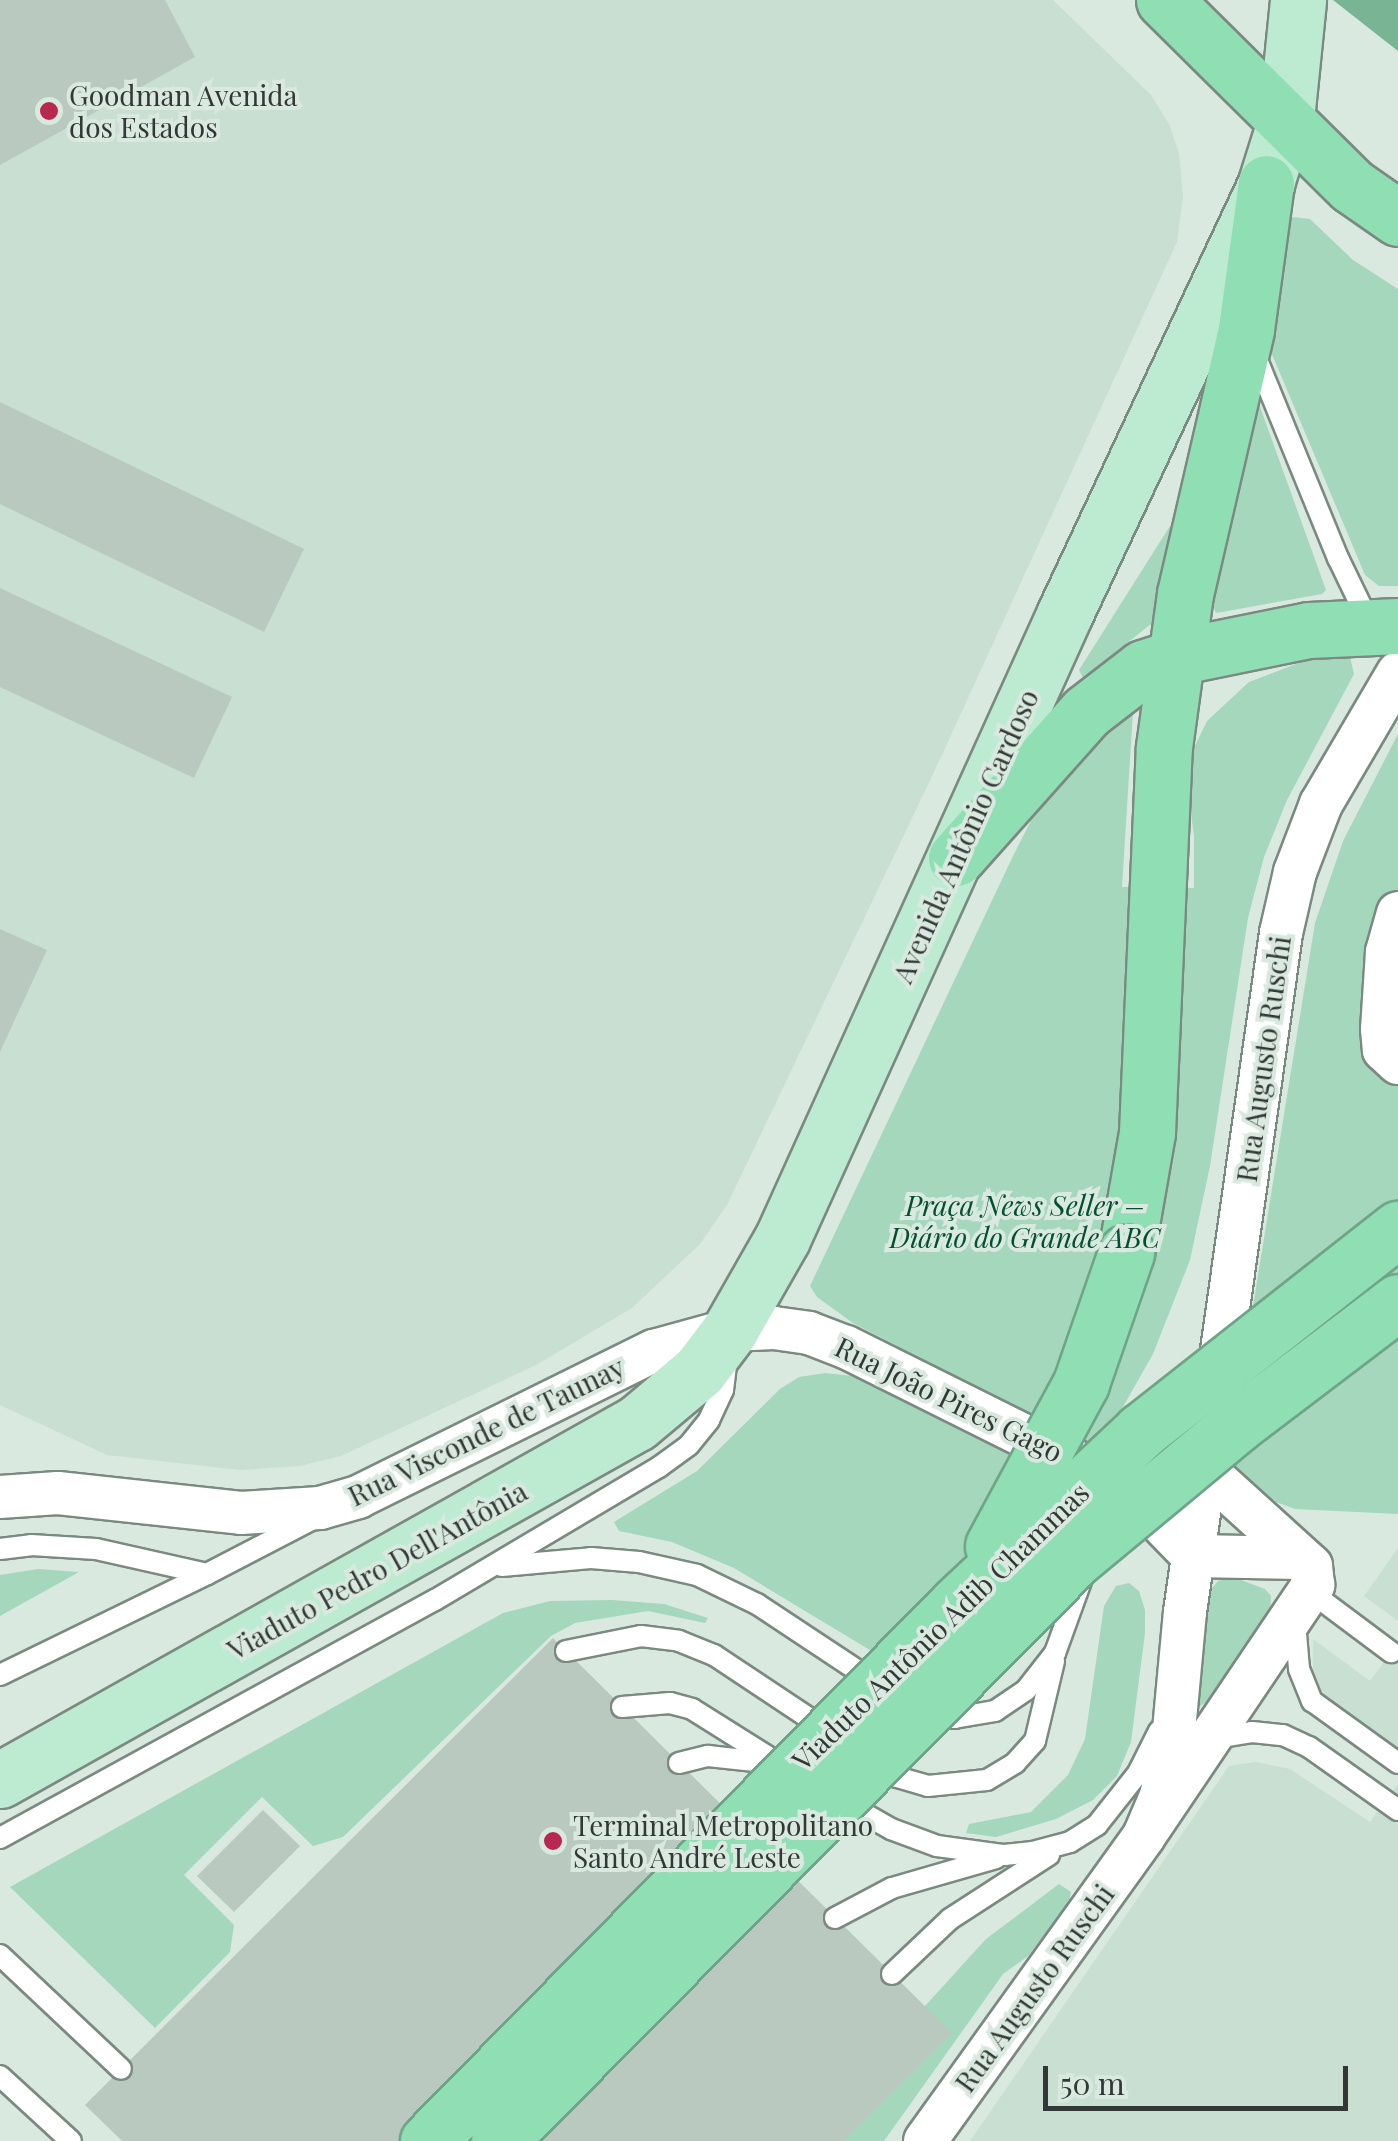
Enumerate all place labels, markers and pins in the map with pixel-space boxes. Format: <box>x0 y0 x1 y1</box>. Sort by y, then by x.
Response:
place label: Goodman Avenida dos Estados <box>69 78 299 144</box>
marker: Goodman Avenida dos Estados <box>38 100 60 122</box>
place label: Terminal Metropolitano Santo André Leste <box>573 1808 873 1874</box>
marker: Terminal Metropolitano Santo André Leste <box>542 1830 564 1852</box>

